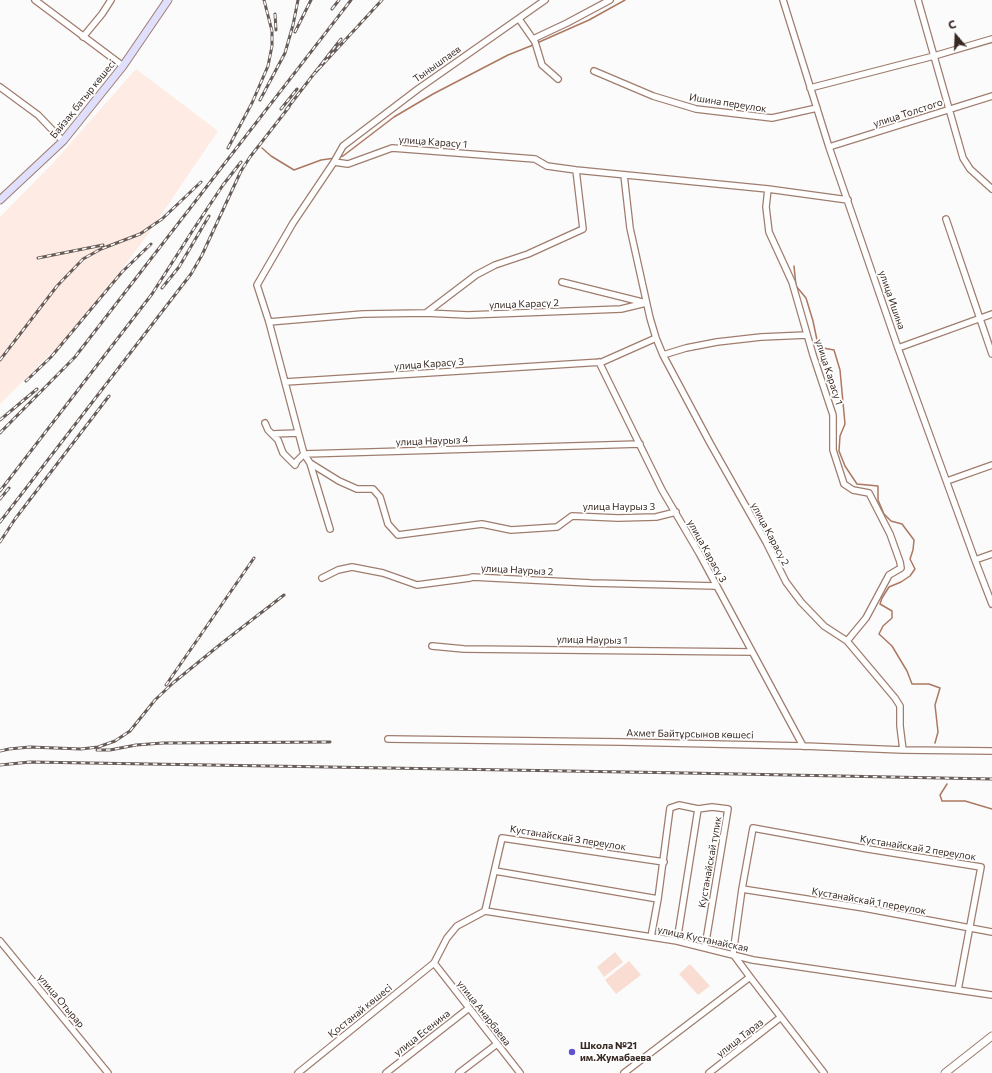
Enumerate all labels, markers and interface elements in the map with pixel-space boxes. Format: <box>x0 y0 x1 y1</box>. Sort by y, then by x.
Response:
north arrow <box>936 16 976 56</box>
text: С <box>946 17 958 32</box>
street label: Тынышпаев <box>411 43 463 85</box>
street label: Байзақ батыр көшесі <box>48 57 118 141</box>
street label: Ишина переулок <box>688 91 768 115</box>
street label: улица Толстого <box>872 96 944 130</box>
street label: улица Карасу 1 <box>398 134 468 150</box>
street label: улица Ишина <box>876 269 908 331</box>
street label: улица Карасу 2 <box>489 297 559 311</box>
street label: улица Карасу 1 <box>813 338 845 406</box>
street label: улица Карасу 3 <box>394 356 464 372</box>
street label: улица Наурыз 4 <box>395 434 469 448</box>
street label: улица Карасу 2 <box>748 500 792 568</box>
street label: улица Наурыз 3 <box>583 501 655 513</box>
street label: улица Карасу 3 <box>685 518 729 584</box>
street label: улица Наурыз 2 <box>481 562 553 578</box>
street label: улица Наурыз 1 <box>556 633 628 647</box>
street label: Ахмет Байтұрсынов көшесі <box>626 727 754 741</box>
street label: Кустанайскай тупик <box>696 815 724 909</box>
street label: Кустанайскай 3 переулок <box>509 823 627 853</box>
street label: Кустанайскай 2 переулок <box>859 833 977 863</box>
street label: Кустанайскай 1 переулок <box>811 885 927 917</box>
street label: улица Кустанайская <box>656 923 750 955</box>
street label: улица Отырар <box>35 972 87 1030</box>
street label: улица Анарбаева <box>455 978 513 1048</box>
street label: Қостанай көшесі <box>326 982 394 1040</box>
street label: улица Есенина <box>392 1007 452 1059</box>
street label: улица Тараз <box>714 1016 766 1060</box>
place label: Школа №21 им.Жумабаева <box>580 1040 651 1064</box>
marker: Школа №21 им.Жумабаева <box>567 1047 577 1057</box>

